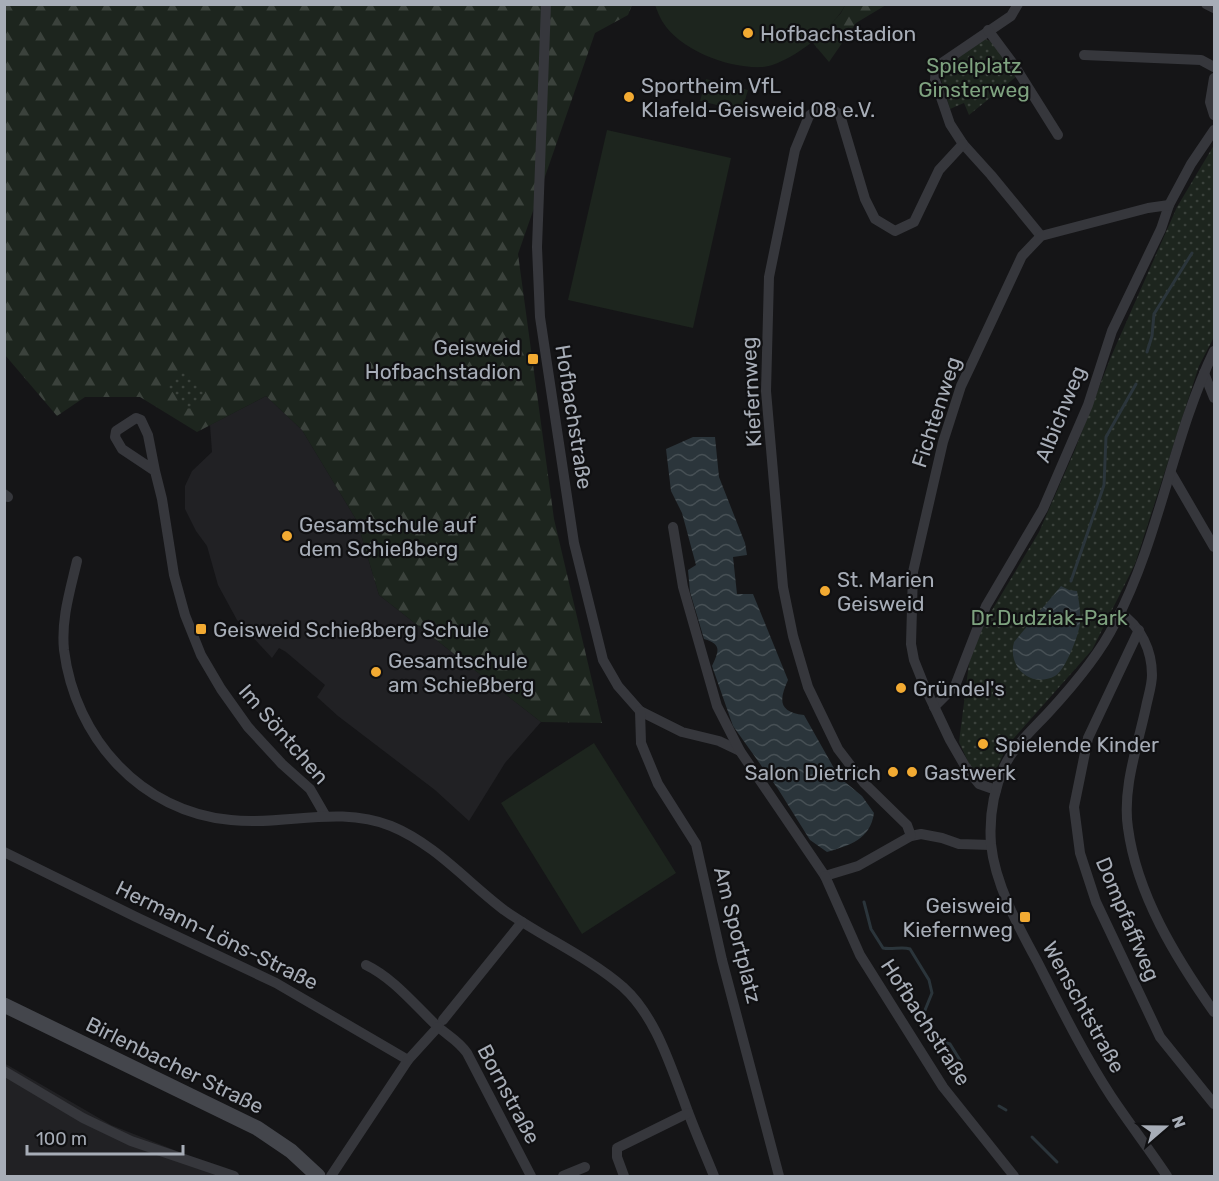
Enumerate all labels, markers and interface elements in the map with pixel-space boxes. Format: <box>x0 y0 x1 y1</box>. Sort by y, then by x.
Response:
place label: Hofbachstadion <box>760 21 916 46</box>
marker: Hofbachstadion <box>741 26 755 40</box>
park label: Spielplatz Ginsterweg <box>918 53 1030 102</box>
place label: Sportheim VfL Klafeld-Geisweid 08 e.V. <box>641 73 875 122</box>
marker: Sportheim VfL Klafeld-Geisweid 08 e.V. <box>622 90 636 104</box>
place label: Geisweid Hofbachstadion <box>365 335 521 384</box>
street label: Kiefernweg <box>736 336 766 448</box>
street label: Hofbachstraße <box>550 343 598 491</box>
marker: Geisweid Hofbachstadion <box>526 352 540 366</box>
street label: Fichtenweg <box>906 353 966 471</box>
street label: Albichweg <box>1029 362 1091 466</box>
place label: Gesamtschule auf dem Schießberg <box>299 512 476 561</box>
marker: Gesamtschule auf dem Schießberg <box>280 529 294 543</box>
place label: St. Marien Geisweid <box>837 567 935 616</box>
marker: St. Marien Geisweid <box>818 584 832 598</box>
park label: Dr.Dudziak-Park <box>970 605 1128 630</box>
place label: Geisweid Schießberg Schule <box>213 617 489 642</box>
marker: Geisweid Schießberg Schule <box>194 622 208 636</box>
place label: Gesamtschule am Schießberg <box>388 648 535 697</box>
marker: Gesamtschule am Schießberg <box>369 665 383 679</box>
place label: Gründel's <box>913 676 1005 701</box>
street label: Im Söntchen <box>234 679 334 789</box>
marker: Gründel's <box>894 681 908 695</box>
place label: Spielende Kinder <box>995 732 1159 757</box>
marker: Spielende Kinder <box>976 737 990 751</box>
place label: Salon Dietrich <box>744 760 881 785</box>
place label: Gastwerk <box>924 760 1016 785</box>
marker: Salon Dietrich <box>886 765 900 779</box>
marker: Gastwerk <box>905 765 919 779</box>
street label: Dompfaffweg <box>1091 853 1165 985</box>
street label: Am Sportplatz <box>709 864 767 1006</box>
street label: Hermann-Löns-Straße <box>112 875 322 995</box>
place label: Geisweid Kiefernweg <box>903 893 1013 942</box>
marker: Geisweid Kiefernweg <box>1018 910 1032 924</box>
street label: Wenschtstraße <box>1038 937 1130 1077</box>
street label: Hofbachstraße <box>876 954 976 1090</box>
street label: Birlenbacher Straße <box>82 1011 268 1119</box>
street label: Bornstraße <box>472 1040 546 1148</box>
north arrow <box>1135 1097 1195 1157</box>
text: N <box>1168 1113 1190 1131</box>
scale bar <box>27 1118 183 1156</box>
text: 100 m <box>36 1128 87 1150</box>

